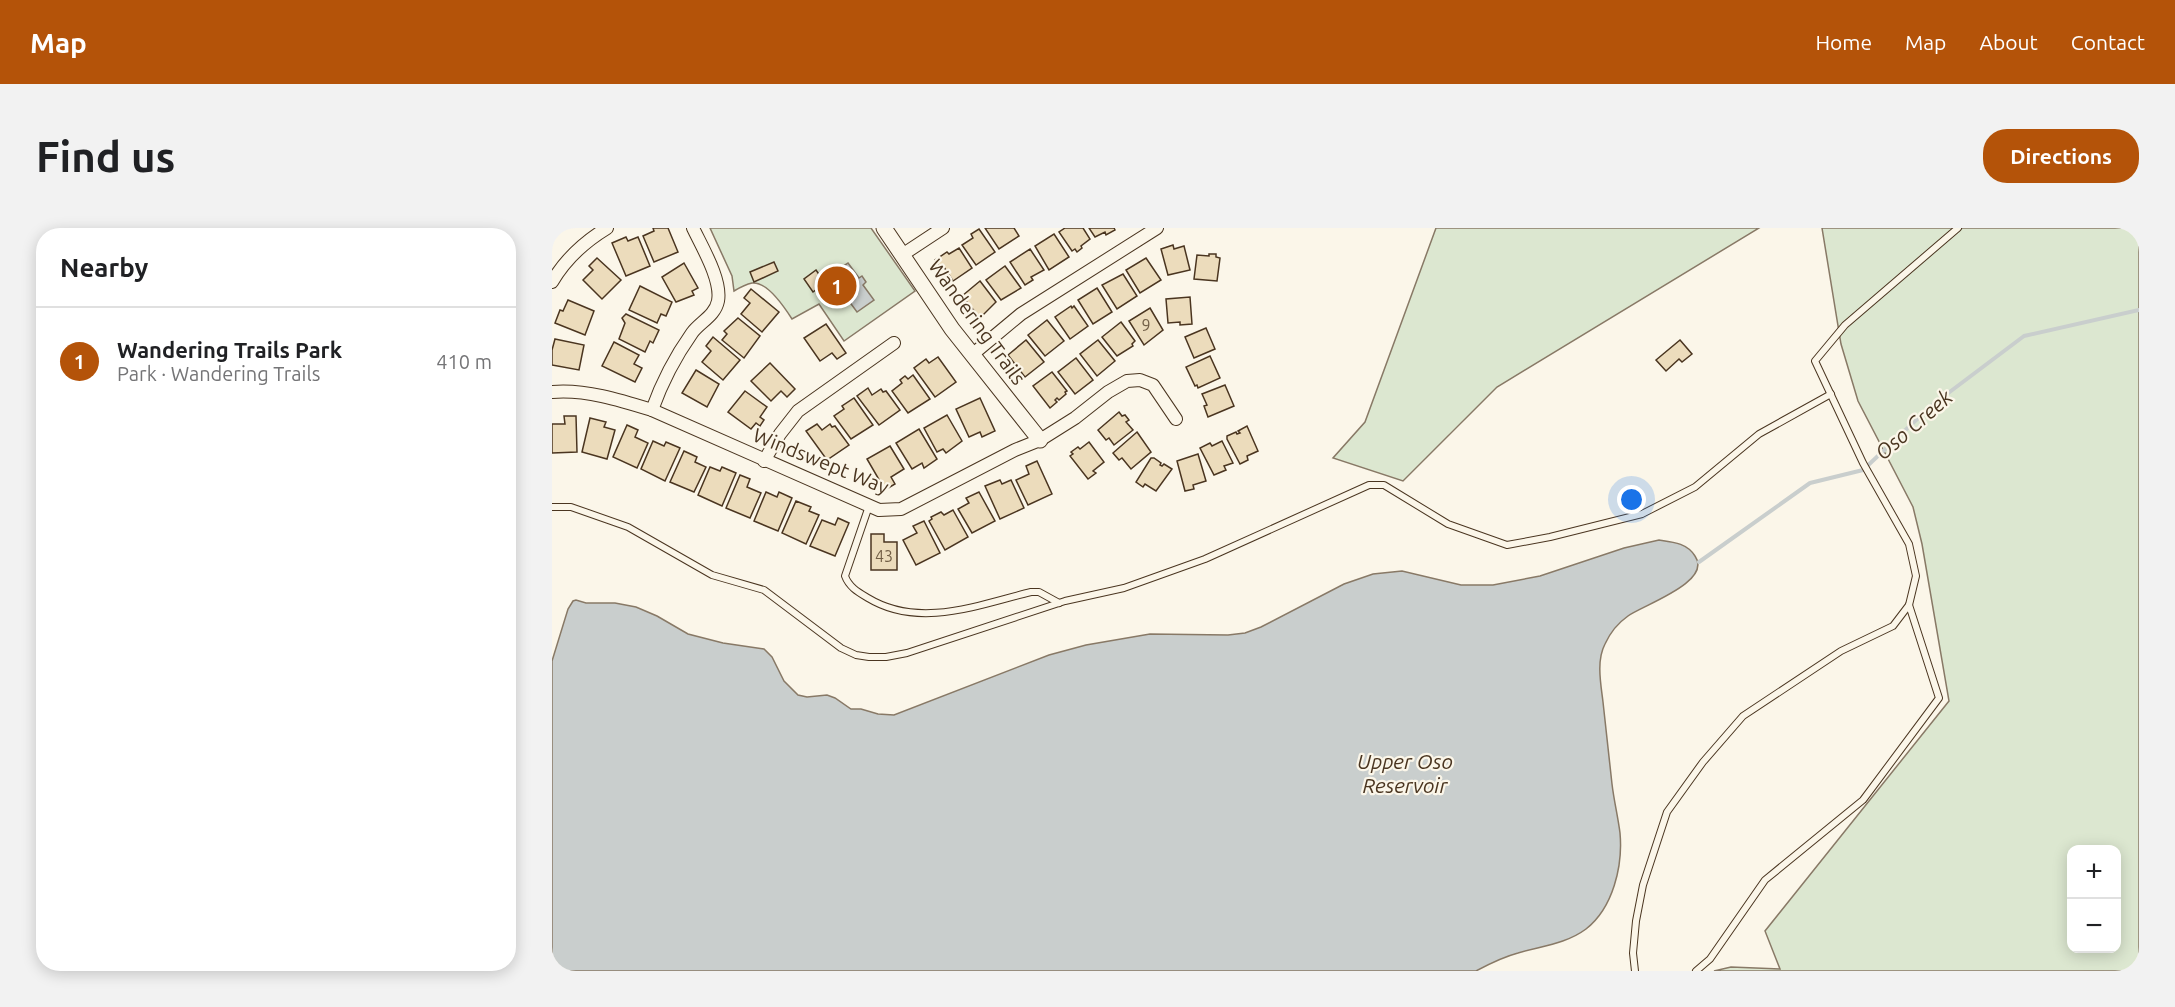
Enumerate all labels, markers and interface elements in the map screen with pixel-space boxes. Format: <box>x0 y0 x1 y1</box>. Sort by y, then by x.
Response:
text: Map <box>30 27 87 58</box>
text: Home <box>1815 30 1872 54</box>
text: Map <box>1905 30 1946 54</box>
text: About <box>1979 30 2038 54</box>
text: Contact <box>2071 30 2145 54</box>
button: Directions <box>1983 129 2139 183</box>
text: Find us <box>36 133 175 180</box>
text: Nearby <box>60 253 148 282</box>
street label: Wandering Trails <box>924 254 1031 389</box>
pin: 1 <box>818 264 856 308</box>
house number: 9 <box>1141 316 1151 334</box>
text: Wandering Trails Park <box>117 337 342 362</box>
text: 1 <box>74 350 85 373</box>
text: 410 m <box>436 350 492 373</box>
text: Park · Wandering Trails <box>117 362 320 385</box>
water label: Oso Creek <box>1870 384 1957 464</box>
street label: Windswept Way <box>750 423 893 498</box>
your location <box>1617 485 1646 514</box>
house number: 43 <box>875 547 893 565</box>
water label: Upper Oso Reservoir <box>1357 749 1453 797</box>
map controls <box>2067 845 2121 953</box>
button: + <box>2067 845 2121 899</box>
button: − <box>2067 899 2121 953</box>

